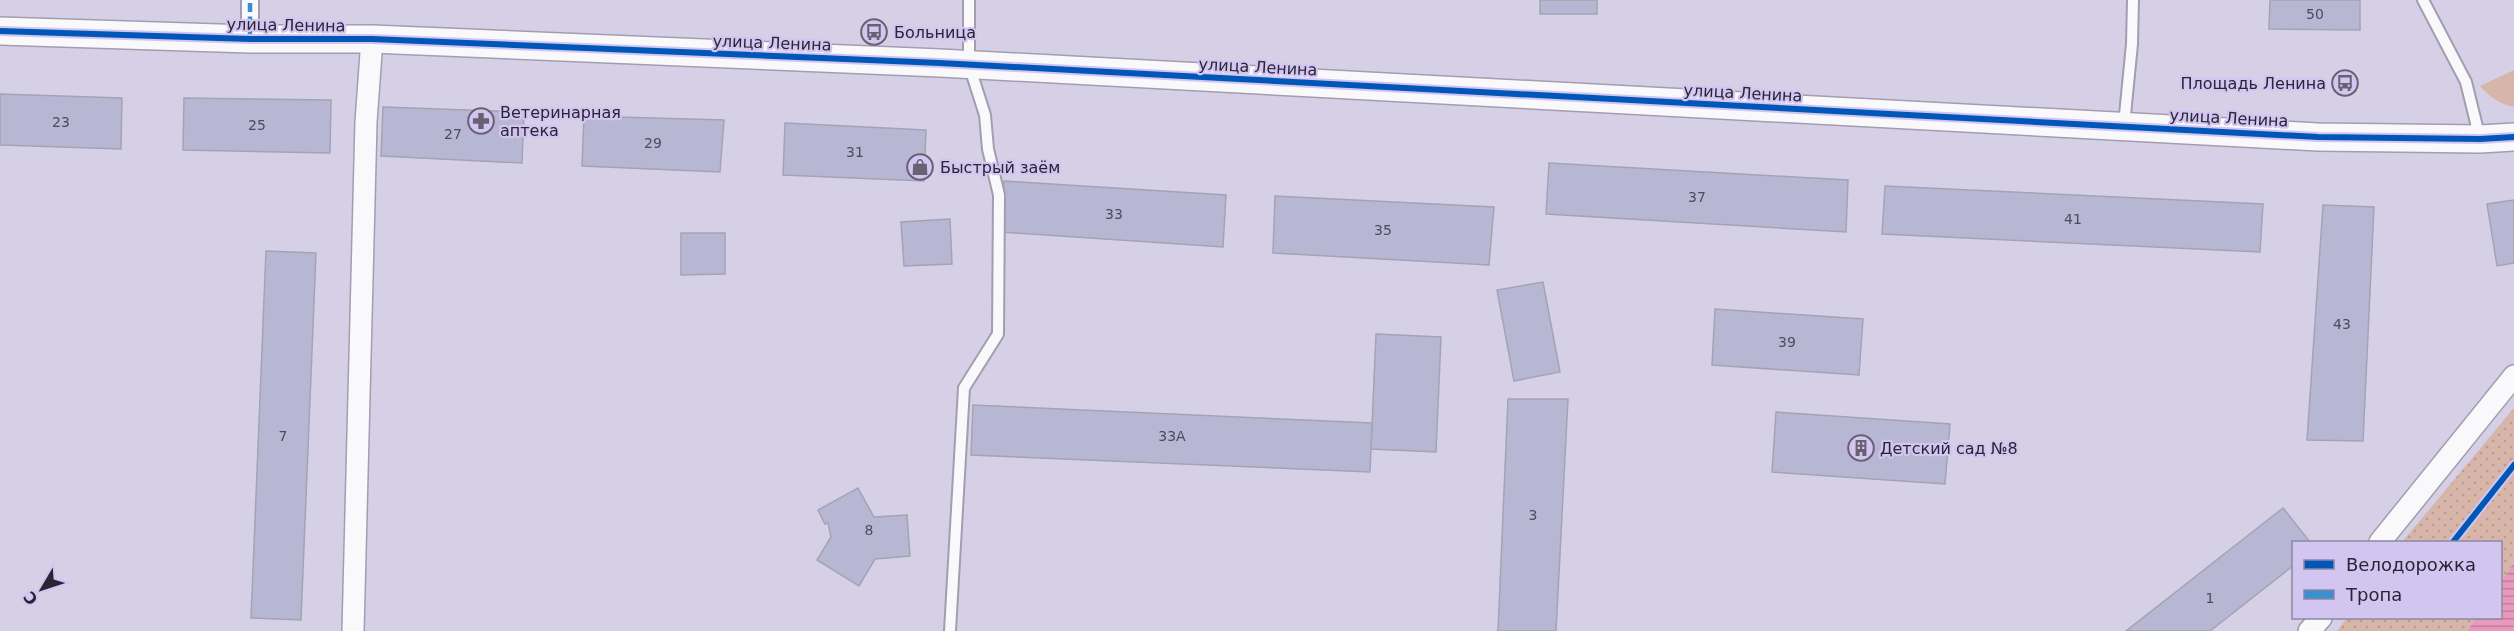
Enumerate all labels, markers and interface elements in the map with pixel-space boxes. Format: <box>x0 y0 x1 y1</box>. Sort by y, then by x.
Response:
house number: 50 <box>2306 6 2324 22</box>
street label: улица Ленина <box>226 14 346 36</box>
bus stop icon: Больница <box>859 17 889 47</box>
place label: Больница <box>894 23 976 42</box>
street label: улица Ленина <box>712 31 832 55</box>
street label: улица Ленина <box>1198 54 1318 80</box>
bus stop icon: Площадь Ленина <box>2330 68 2360 98</box>
place label: Площадь Ленина <box>2181 74 2326 93</box>
street label: улица Ленина <box>1683 80 1803 106</box>
place label: Ветеринарная аптека <box>500 103 621 140</box>
street label: улица Ленина <box>2169 105 2289 131</box>
pharmacy icon: Ветеринарная аптека <box>466 106 496 136</box>
house number: 23 <box>52 114 70 130</box>
house number: 25 <box>248 117 266 133</box>
house number: 27 <box>444 126 462 142</box>
house number: 29 <box>644 135 662 151</box>
house number: 31 <box>846 144 864 160</box>
shop icon: Быстрый заём <box>905 152 935 182</box>
place label: Быстрый заём <box>940 158 1060 177</box>
house number: 37 <box>1688 189 1706 205</box>
house number: 33 <box>1105 206 1123 222</box>
house number: 41 <box>2064 211 2082 227</box>
house number: 35 <box>1374 222 1392 238</box>
house number: 43 <box>2333 316 2351 332</box>
house number: 39 <box>1778 334 1796 350</box>
house number: 7 <box>279 428 287 444</box>
house number: 33А <box>1158 428 1186 444</box>
building icon: Детский сад №8 <box>1846 433 1876 463</box>
place label: Детский сад №8 <box>1880 439 2018 458</box>
house number: 3 <box>1529 507 1537 523</box>
house number: 8 <box>865 522 873 538</box>
legend <box>2292 541 2502 619</box>
text: Велодорожка <box>2346 554 2476 575</box>
north arrow <box>12 559 72 619</box>
text: Тропа <box>2345 584 2402 605</box>
text: С <box>20 588 42 609</box>
house number: 1 <box>2206 590 2214 606</box>

